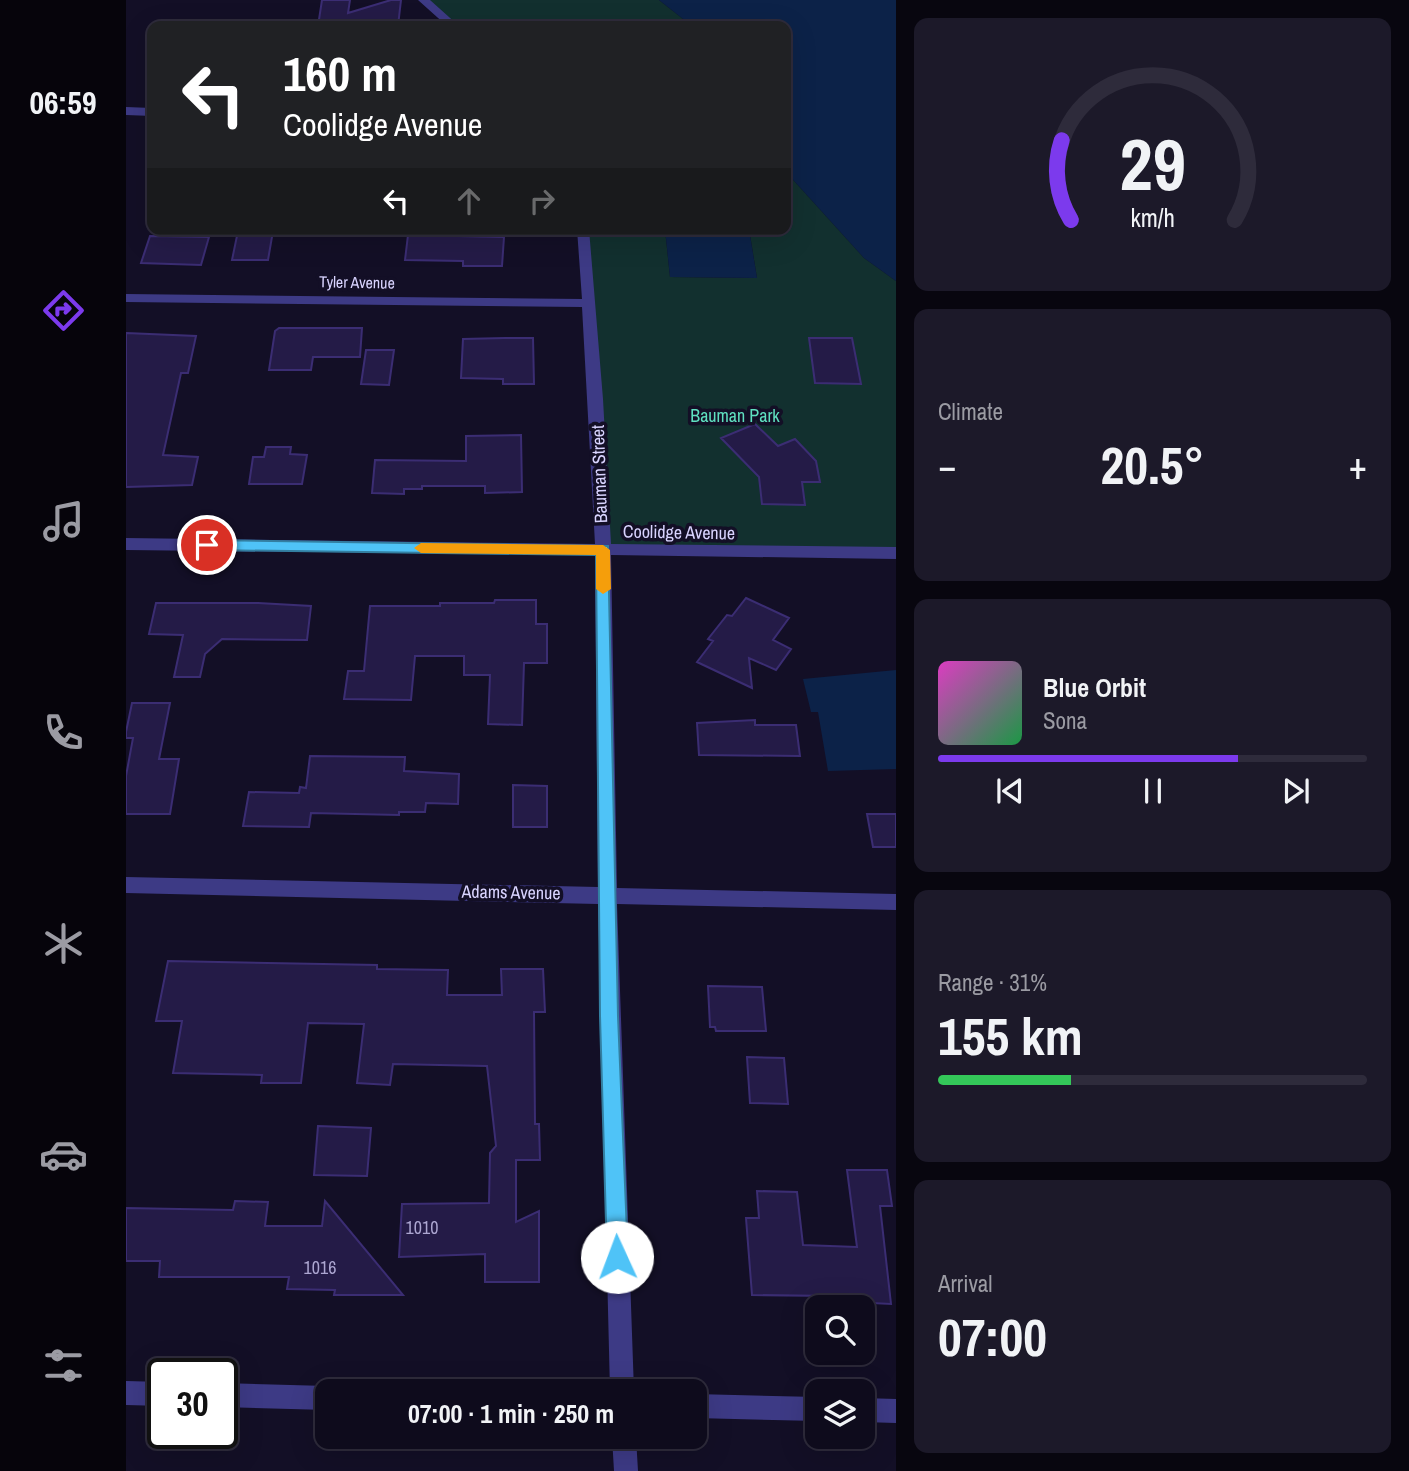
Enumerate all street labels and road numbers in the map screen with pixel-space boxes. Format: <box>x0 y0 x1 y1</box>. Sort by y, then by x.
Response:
street label: Tyler Avenue <box>319 270 395 294</box>
street label: Bauman Street <box>585 424 613 524</box>
street label: Coolidge Avenue <box>623 519 735 545</box>
street label: Adams Avenue <box>460 879 561 905</box>

